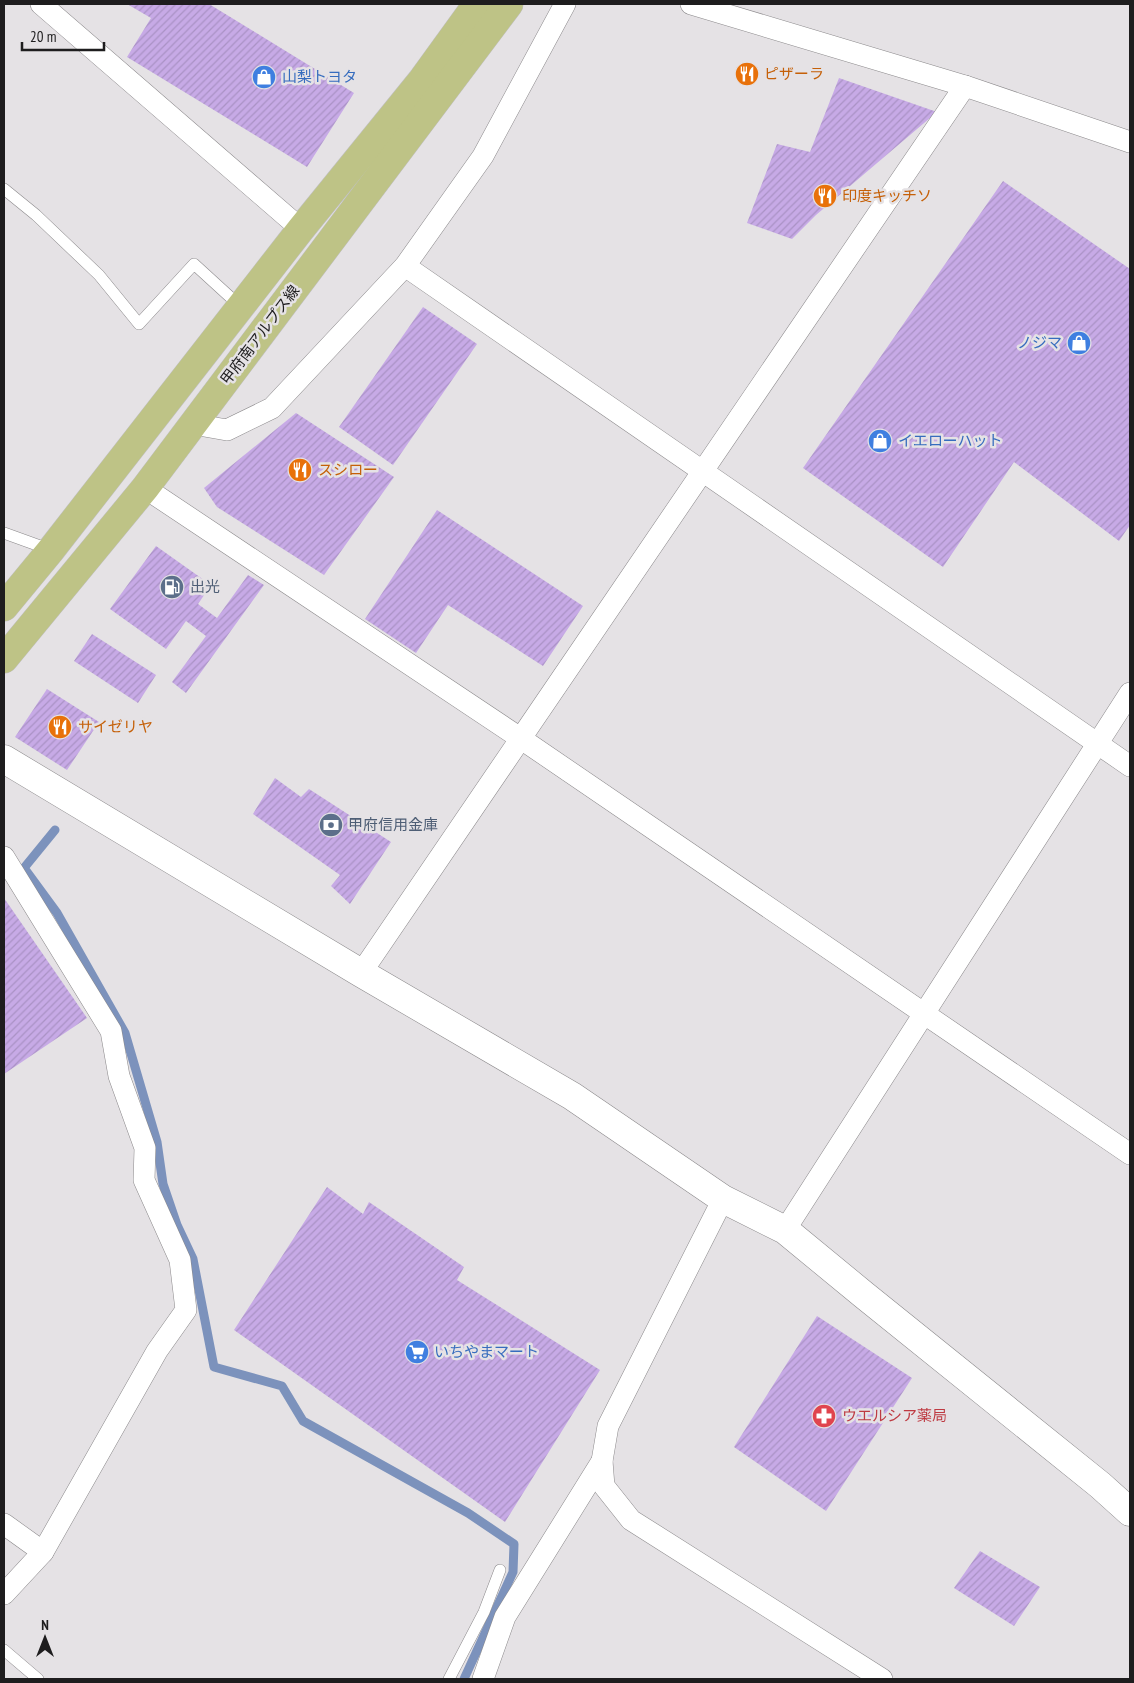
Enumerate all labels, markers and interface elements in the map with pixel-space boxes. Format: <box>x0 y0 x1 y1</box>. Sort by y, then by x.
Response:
scale bar <box>22 20 105 52</box>
text: 20 m <box>30 27 56 46</box>
restaurant icon: ピザーラ <box>734 61 760 87</box>
shop icon: 山梨トヨタ <box>251 64 277 90</box>
place label: ピザーラ <box>764 64 824 83</box>
place label: 山梨トヨタ <box>282 67 357 86</box>
restaurant icon: 印度キッチソ <box>812 183 838 209</box>
place label: 印度キッチソ <box>842 186 932 205</box>
street label: 甲府南アルプス線 <box>216 281 303 388</box>
shop icon: ノジマ <box>1066 330 1092 356</box>
place label: ノジマ <box>1017 333 1062 352</box>
shop icon: イエローハット <box>867 428 893 454</box>
place label: イエローハット <box>898 431 1003 450</box>
restaurant icon: スシロー <box>287 457 313 483</box>
place label: スシロー <box>318 460 378 479</box>
fuel station icon: 出光 <box>159 574 185 600</box>
place label: 出光 <box>190 577 220 596</box>
restaurant icon: サイゼリヤ <box>47 714 73 740</box>
place label: サイゼリヤ <box>78 717 153 736</box>
bank icon: 甲府信用金庫 <box>318 812 344 838</box>
place label: 甲府信用金庫 <box>348 815 438 834</box>
supermarket icon: いちやまマート <box>404 1339 430 1365</box>
place label: いちやまマート <box>434 1342 539 1361</box>
pharmacy icon: ウエルシア薬局 <box>811 1403 837 1429</box>
place label: ウエルシア薬局 <box>842 1406 947 1425</box>
north arrow <box>20 1613 70 1663</box>
text: N <box>41 1616 49 1634</box>

